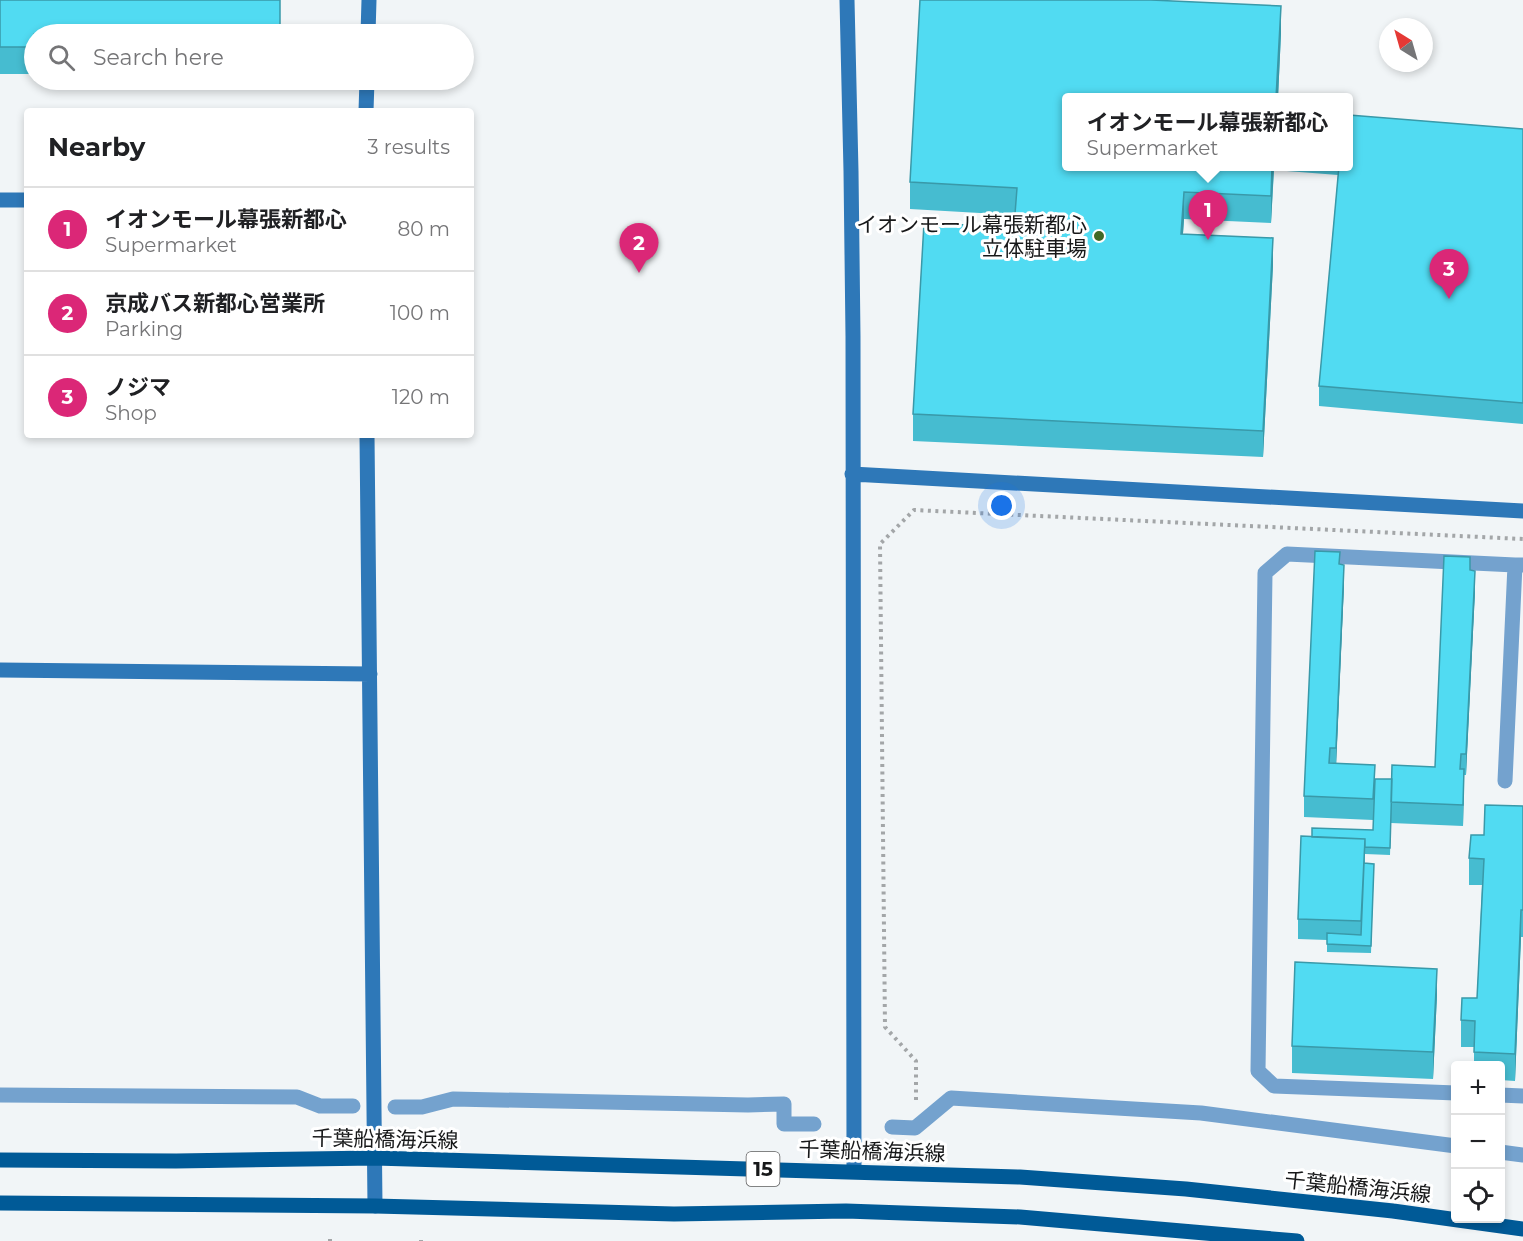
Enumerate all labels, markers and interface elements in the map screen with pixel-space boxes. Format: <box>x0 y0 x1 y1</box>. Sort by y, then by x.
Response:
north arrow <box>1379 18 1433 72</box>
search box <box>24 24 474 90</box>
icon: search <box>45 41 78 74</box>
text: Search here <box>93 44 224 71</box>
popup <box>1062 93 1353 171</box>
text: イオンモール幕張新都心 <box>1086 109 1329 136</box>
text: Nearby <box>48 131 145 163</box>
text: 3 results <box>367 135 450 159</box>
text: Supermarket <box>1086 136 1218 160</box>
pin: 1 <box>1188 190 1228 240</box>
text: イオンモール幕張新都心 <box>105 206 347 233</box>
place label: イオンモール幕張新都心 立体駐車場 <box>856 212 1087 261</box>
text: 1 <box>64 217 71 241</box>
text: 80 m <box>398 217 450 241</box>
pin: 2 <box>620 224 658 273</box>
marker: イオンモール幕張新都心 立体駐車場 <box>1092 229 1106 243</box>
text: Supermarket <box>105 233 237 257</box>
pin: 3 <box>1430 250 1468 299</box>
text: 京成バス新都心営業所 <box>105 290 325 317</box>
text: 2 <box>62 301 73 325</box>
text: 100 m <box>390 301 450 325</box>
text: Parking <box>105 317 183 341</box>
text: ノジマ <box>105 374 171 401</box>
text: 3 <box>62 385 73 409</box>
text: 120 m <box>392 385 450 409</box>
text: Shop <box>105 401 157 425</box>
your location <box>987 491 1016 520</box>
map controls <box>1451 1061 1505 1223</box>
button: + <box>1451 1061 1505 1115</box>
button: − <box>1451 1115 1505 1169</box>
street label: 千葉船橋海浜線 <box>311 1125 459 1153</box>
street label: 千葉船橋海浜線 <box>798 1136 946 1166</box>
road number: 15 <box>746 1152 780 1186</box>
street label: 千葉船橋海浜線 <box>1284 1167 1432 1207</box>
button: locate <box>1451 1169 1505 1223</box>

